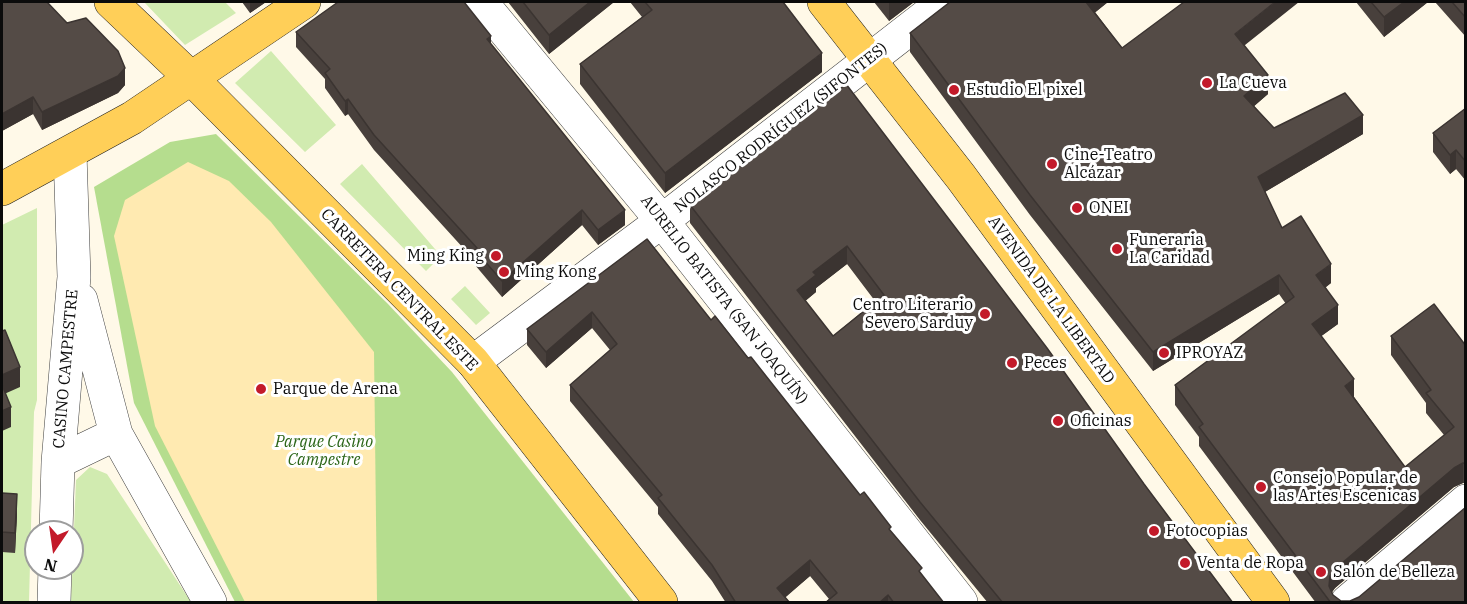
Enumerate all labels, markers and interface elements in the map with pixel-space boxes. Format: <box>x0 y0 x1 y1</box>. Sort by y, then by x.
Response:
street label: NOLASCO RODRÍGUEZ (SIFONTES) <box>671 39 891 217</box>
place label: La Cueva <box>1219 73 1287 93</box>
marker: La Cueva <box>1200 76 1214 90</box>
place label: Estudio El pixel <box>966 80 1083 100</box>
marker: Estudio El pixel <box>947 83 961 97</box>
place label: Cine-Teatro Alcázar <box>1064 145 1153 183</box>
marker: Cine-Teatro Alcázar <box>1045 157 1059 171</box>
street label: AURELIO BATISTA (SAN JOAQUÍN) <box>636 191 812 409</box>
place label: ONEI <box>1089 198 1129 218</box>
marker: ONEI <box>1070 201 1084 215</box>
street label: CARRETERA CENTRAL ESTE <box>316 205 482 375</box>
street label: AVENIDA DE LA LIBERTAD <box>984 212 1118 388</box>
place label: Funeraria La Caridad <box>1129 230 1210 268</box>
marker: Funeraria La Caridad <box>1110 242 1124 256</box>
place label: Ming King <box>407 246 484 266</box>
marker: Ming King <box>489 249 503 263</box>
place label: Ming Kong <box>516 262 596 282</box>
marker: Ming Kong <box>497 265 511 279</box>
street label: CASINO CAMPESTRE <box>49 289 83 449</box>
place label: Centro Literario Severo Sarduy <box>853 295 973 333</box>
marker: Centro Literario Severo Sarduy <box>978 307 992 321</box>
place label: IPROYAZ <box>1176 343 1244 363</box>
marker: IPROYAZ <box>1157 346 1171 360</box>
place label: Peces <box>1024 353 1067 373</box>
marker: Peces <box>1005 356 1019 370</box>
place label: Parque de Arena <box>273 379 398 399</box>
marker: Parque de Arena <box>254 382 268 396</box>
place label: Oficinas <box>1070 411 1132 431</box>
marker: Oficinas <box>1051 414 1065 428</box>
park label: Parque Casino Campestre <box>275 432 373 470</box>
place label: Consejo Popular de las Artes Escenicas <box>1273 468 1417 506</box>
marker: Consejo Popular de las Artes Escenicas <box>1254 480 1268 494</box>
north arrow <box>24 520 84 580</box>
place label: Fotocopias <box>1166 521 1248 541</box>
marker: Fotocopias <box>1147 524 1161 538</box>
place label: Venta de Ropa <box>1197 553 1304 573</box>
text: N <box>42 554 59 577</box>
marker: Venta de Ropa <box>1178 556 1192 570</box>
place label: Salón de Belleza <box>1333 562 1455 582</box>
marker: Salón de Belleza <box>1314 565 1328 579</box>

